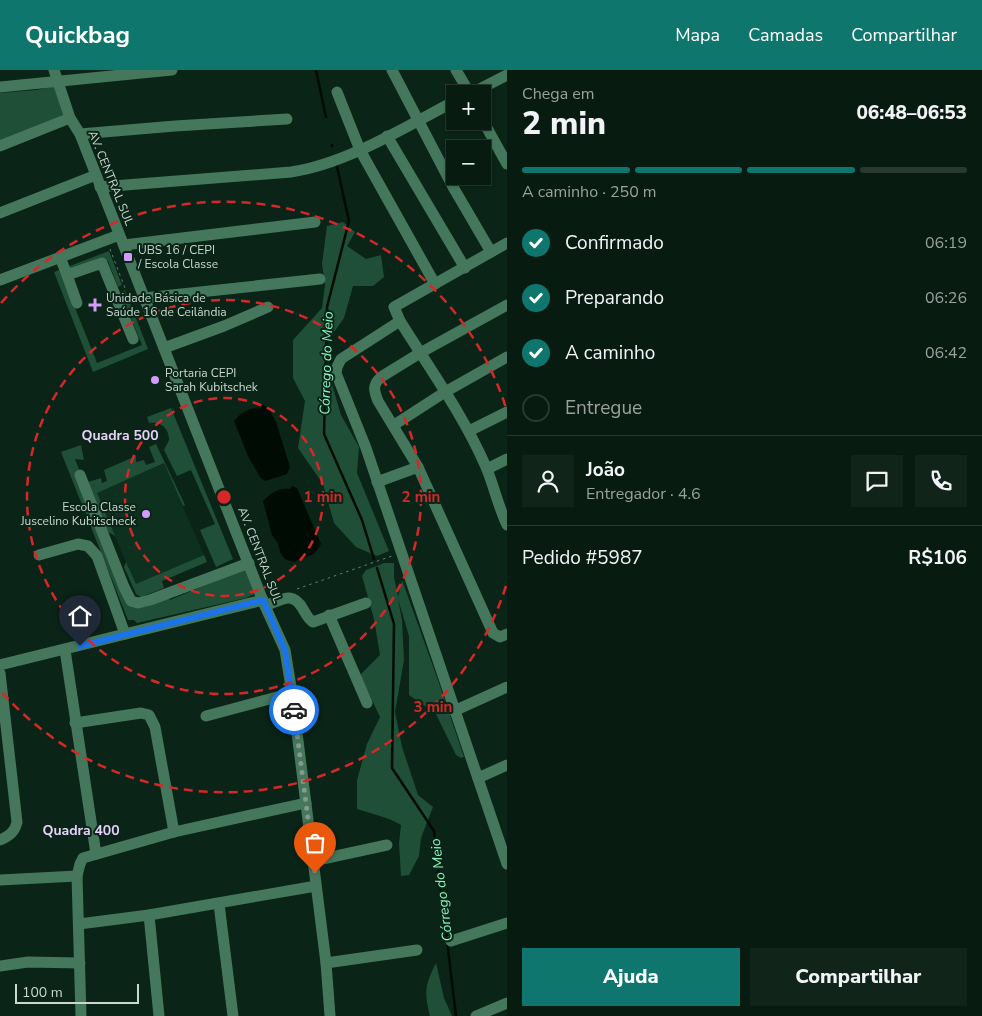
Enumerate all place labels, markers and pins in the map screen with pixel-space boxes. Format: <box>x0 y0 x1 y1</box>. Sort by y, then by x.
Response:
place label: UBS 16 / CEPI / Escola Classe <box>137 242 218 272</box>
marker: UBS 16 / CEPI / Escola Classe <box>122 251 134 263</box>
place label: Unidade Básica de Saúde 16 de Ceilândia <box>106 290 227 320</box>
marker: Unidade Básica de Saúde 16 de Ceilândia <box>88 298 102 312</box>
place label: Portaria CEPI Sarah Kubitschek <box>165 365 259 395</box>
marker: Portaria CEPI Sarah Kubitschek <box>149 374 161 386</box>
centre of rings <box>215 488 233 506</box>
place label: Escola Classe Juscelino Kubitscheck <box>20 499 137 529</box>
marker: Escola Classe Juscelino Kubitscheck <box>140 508 152 520</box>
pin <box>59 595 101 646</box>
pin <box>294 822 336 873</box>

